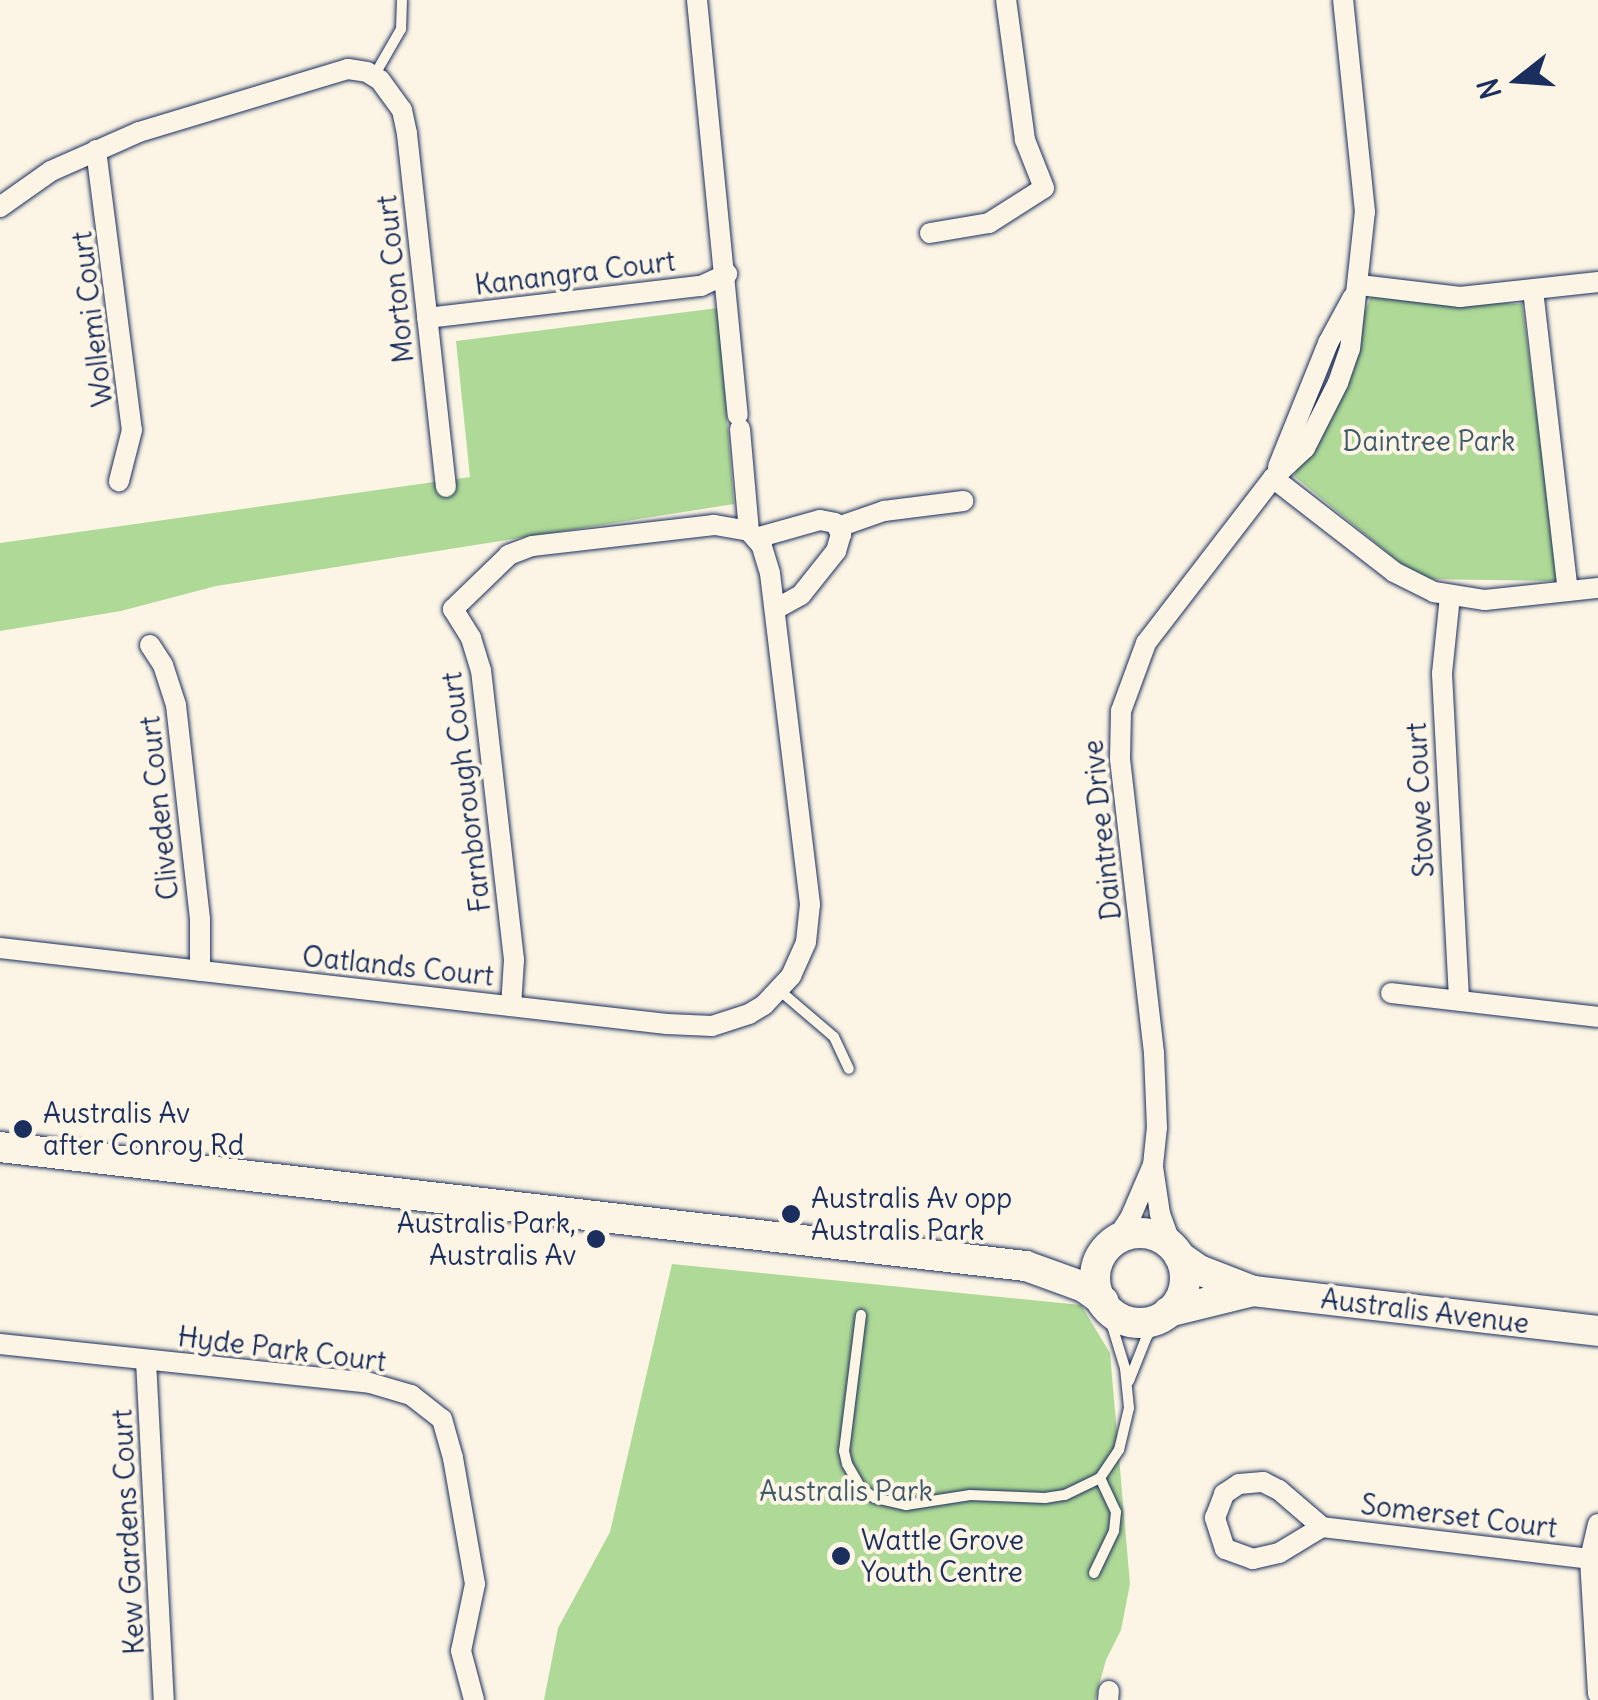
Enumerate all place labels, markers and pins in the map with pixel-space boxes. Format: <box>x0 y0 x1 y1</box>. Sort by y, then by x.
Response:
place label: Australis Av after Conroy Rd <box>43 1096 244 1162</box>
marker: Australis Av after Conroy Rd <box>12 1118 34 1140</box>
place label: Australis Av opp Australis Park <box>811 1181 1012 1247</box>
marker: Australis Av opp Australis Park <box>780 1203 802 1225</box>
place label: Australis Park, Australis Av <box>397 1206 576 1272</box>
marker: Australis Park, Australis Av <box>585 1228 607 1250</box>
place label: Wattle Grove Youth Centre <box>861 1523 1024 1589</box>
marker: Wattle Grove Youth Centre <box>830 1545 852 1567</box>

